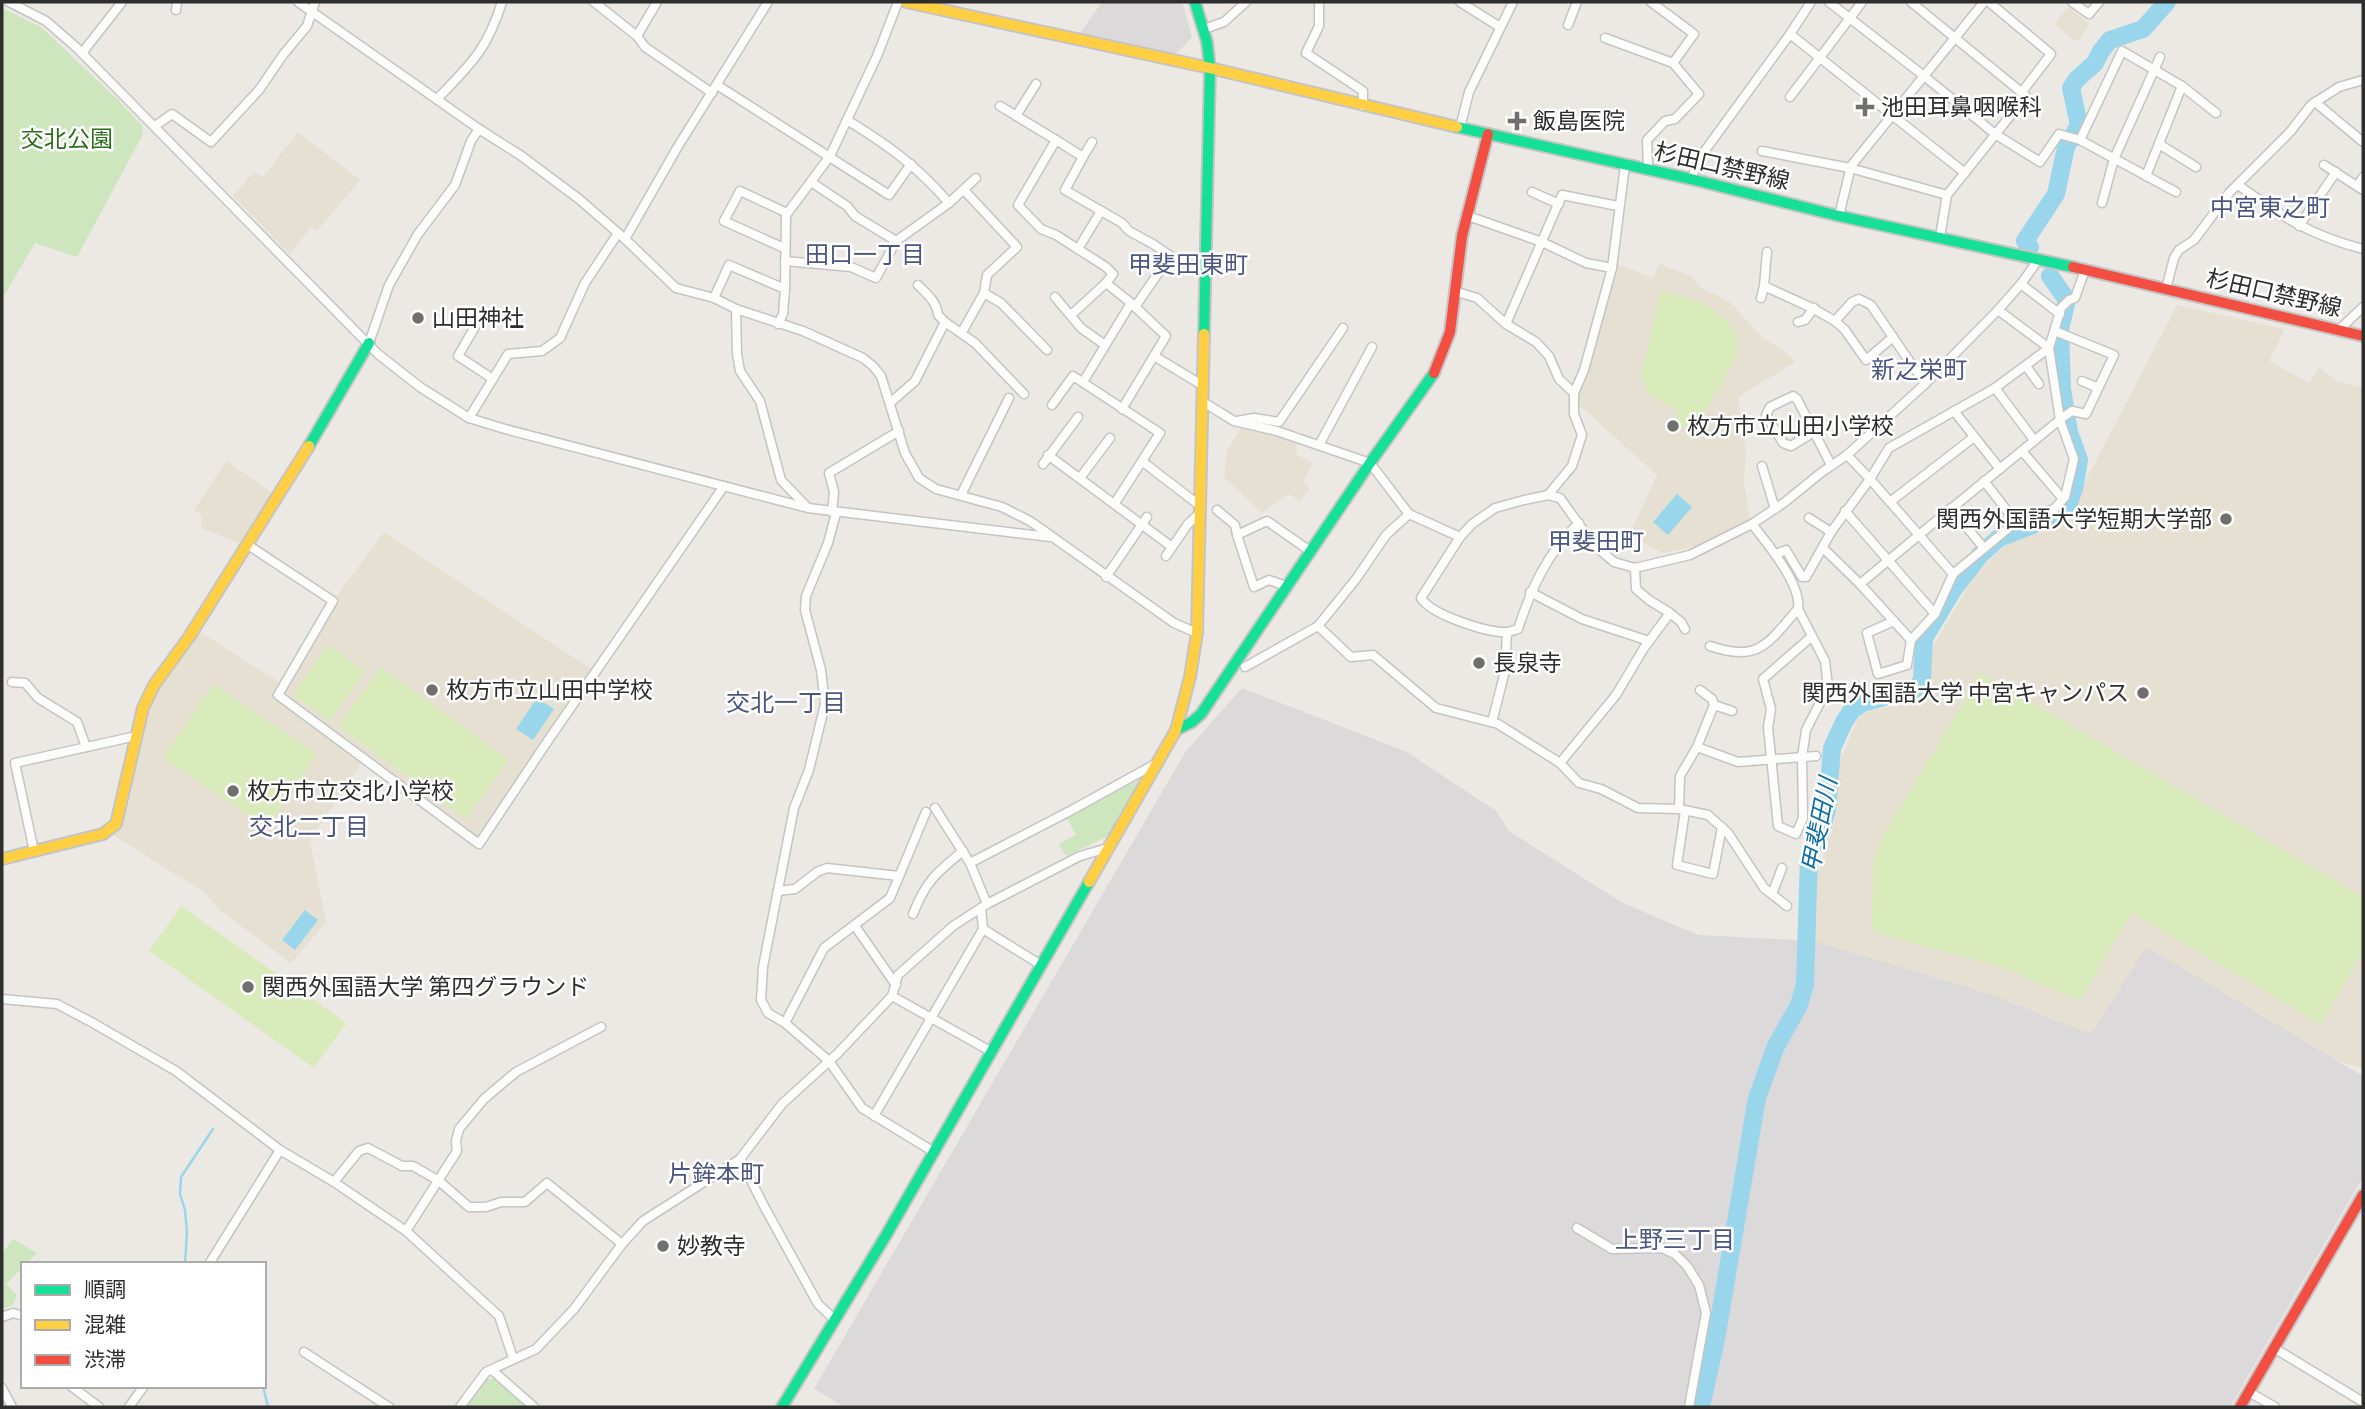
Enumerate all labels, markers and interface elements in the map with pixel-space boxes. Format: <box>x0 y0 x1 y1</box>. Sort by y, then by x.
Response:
place label: 池田耳鼻咽喉科 <box>1881 93 2042 121</box>
marker: 池田耳鼻咽喉科 <box>1855 97 1875 117</box>
place label: 飯島医院 <box>1533 107 1625 135</box>
marker: 飯島医院 <box>1507 111 1527 131</box>
park label: 交北公園 <box>21 125 113 153</box>
street label: 杉田口禁野線 <box>1652 137 1792 195</box>
district label: 中宮東之町 <box>2210 193 2330 222</box>
district label: 田口一丁目 <box>805 240 925 269</box>
district label: 甲斐田東町 <box>1128 250 1248 279</box>
street label: 杉田口禁野線 <box>2204 264 2344 322</box>
place label: 山田神社 <box>432 304 524 332</box>
marker: 山田神社 <box>410 310 426 326</box>
district label: 新之栄町 <box>1871 355 1967 384</box>
place label: 枚方市立山田小学校 <box>1687 412 1894 440</box>
marker: 枚方市立山田小学校 <box>1665 418 1681 434</box>
place label: 関西外国語大学短期大学部 <box>1936 505 2212 533</box>
marker: 関西外国語大学短期大学部 <box>2218 511 2234 527</box>
district label: 甲斐田町 <box>1548 527 1644 556</box>
place label: 長泉寺 <box>1493 649 1562 677</box>
marker: 長泉寺 <box>1471 655 1487 671</box>
place label: 枚方市立山田中学校 <box>446 676 653 704</box>
place label: 関西外国語大学 中宮キャンパス <box>1802 679 2129 707</box>
marker: 枚方市立山田中学校 <box>424 682 440 698</box>
marker: 関西外国語大学 中宮キャンパス <box>2135 685 2151 701</box>
district label: 交北一丁目 <box>726 688 846 717</box>
water label: 甲斐田川 <box>1796 772 1843 875</box>
place label: 枚方市立交北小学校 <box>247 777 454 805</box>
marker: 枚方市立交北小学校 <box>225 783 241 799</box>
district label: 交北二丁目 <box>249 812 369 841</box>
place label: 関西外国語大学 第四グラウンド <box>262 973 589 1001</box>
marker: 関西外国語大学 第四グラウンド <box>240 979 256 995</box>
district label: 片鉾本町 <box>668 1159 764 1188</box>
district label: 上野三丁目 <box>1615 1225 1735 1254</box>
place label: 妙教寺 <box>677 1232 746 1260</box>
marker: 妙教寺 <box>655 1238 671 1254</box>
legend <box>21 1262 266 1388</box>
text: 順調 <box>84 1277 126 1302</box>
text: 混雑 <box>84 1312 126 1337</box>
text: 渋滞 <box>84 1347 126 1372</box>

